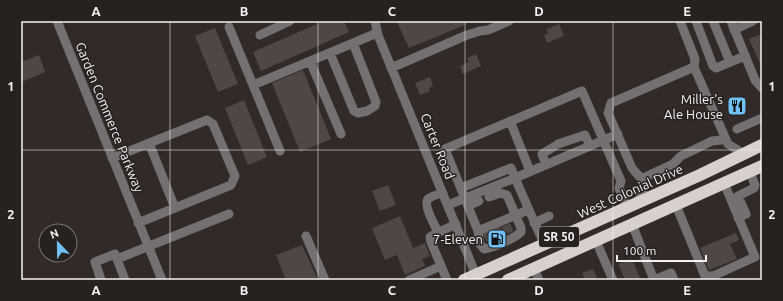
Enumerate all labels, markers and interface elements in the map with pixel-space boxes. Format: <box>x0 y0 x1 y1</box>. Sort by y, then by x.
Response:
text: A <box>91 4 101 18</box>
text: B <box>240 4 249 18</box>
text: C <box>388 4 397 18</box>
text: D <box>534 4 544 18</box>
text: E <box>683 4 691 18</box>
street label: Garden Commerce Parkway <box>73 40 147 194</box>
text: 1 <box>7 79 15 93</box>
text: 1 <box>768 79 776 93</box>
place label: Miller's Ale House <box>664 92 723 121</box>
restaurant icon: Miller's Ale House <box>726 95 748 117</box>
street label: Carter Road <box>418 111 458 181</box>
street label: West Colonial Drive <box>575 161 685 221</box>
text: 2 <box>7 207 15 221</box>
text: 2 <box>768 207 776 221</box>
north arrow <box>38 223 78 263</box>
text: N <box>48 227 60 241</box>
road number: SR 50 <box>539 227 579 247</box>
fuel station icon: 7-Eleven <box>486 228 508 250</box>
place label: 7-Eleven <box>433 232 483 246</box>
scale bar <box>617 237 706 263</box>
text: 100 m <box>623 244 656 257</box>
text: A <box>91 283 101 297</box>
text: B <box>240 283 249 297</box>
text: C <box>388 283 397 297</box>
text: D <box>534 283 544 297</box>
text: E <box>683 283 691 297</box>

